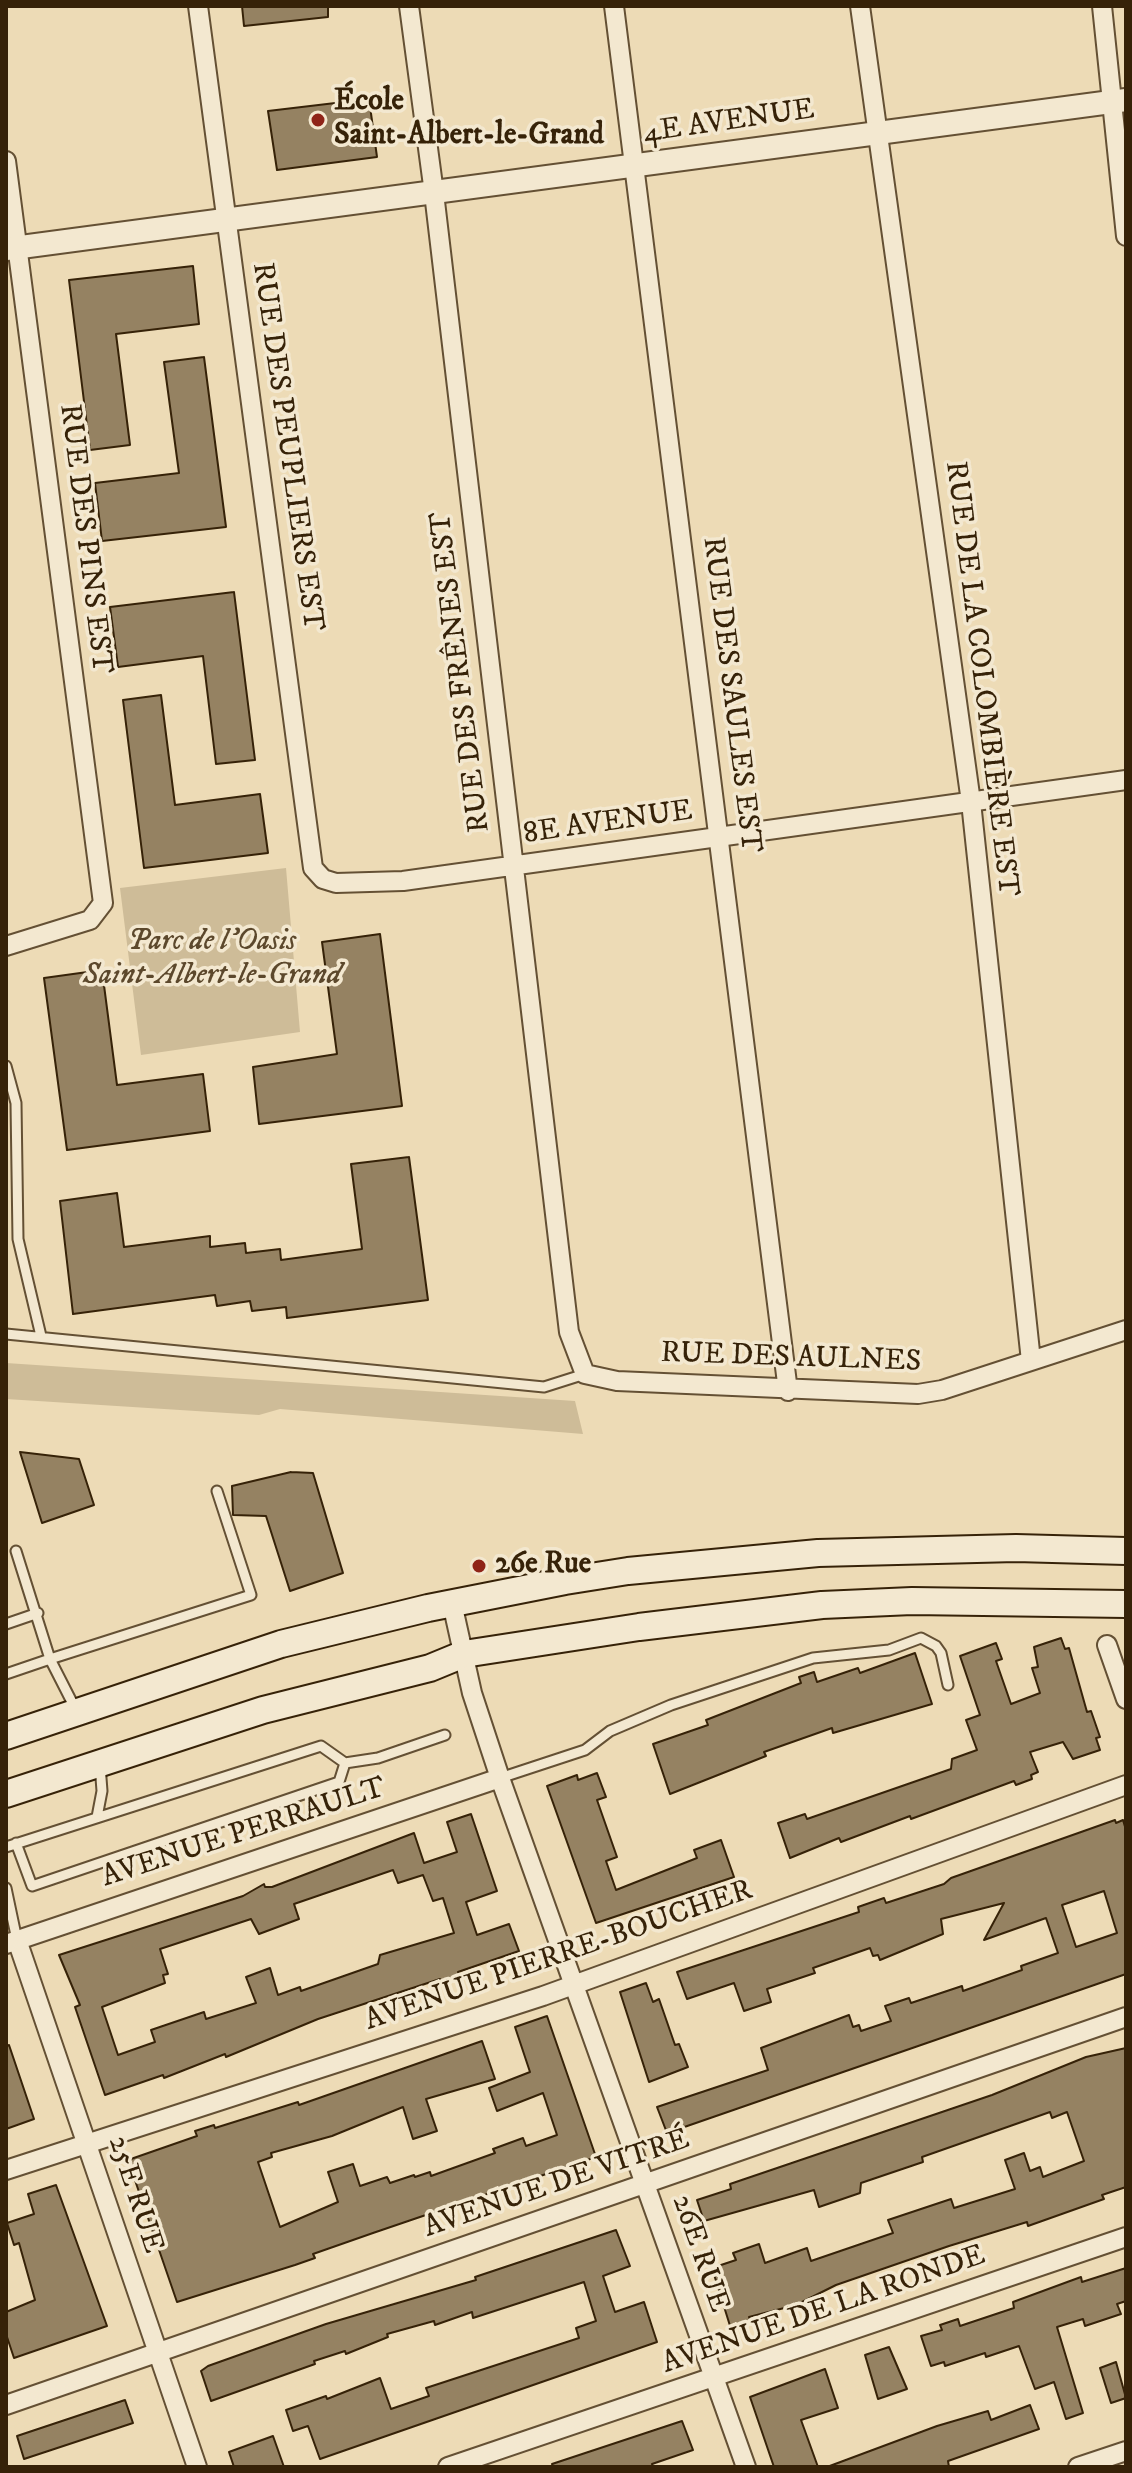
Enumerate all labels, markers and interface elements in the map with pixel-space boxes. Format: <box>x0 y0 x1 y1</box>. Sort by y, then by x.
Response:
place label: École Saint-Albert-le-Grand <box>334 85 604 156</box>
street label: 4E AVENUE <box>641 93 817 153</box>
marker: École Saint-Albert-le-Grand <box>309 111 327 129</box>
street label: RUE DES PEUPLIERS EST <box>242 260 330 634</box>
street label: RUE DES PINS EST <box>50 402 118 676</box>
street label: RUE DE LA COLOMBIÈRE EST <box>935 459 1025 899</box>
street label: RUE DES FRÊNES EST <box>424 509 500 835</box>
street label: RUE DES SAULES EST <box>693 535 767 855</box>
street label: 8E AVENUE <box>521 794 695 854</box>
park label: Parc de l'Oasis Saint-Albert-le-Grand <box>83 925 341 996</box>
street label: RUE DES AULNES <box>660 1336 922 1382</box>
place label: 26e Rue <box>495 1548 591 1584</box>
marker: 26e Rue <box>470 1557 488 1575</box>
street label: AVENUE PERRAULT <box>97 1771 391 1897</box>
street label: AVENUE PIERRE-BOUCHER <box>360 1874 758 2040</box>
street label: AVENUE DE VITRÉ <box>419 2123 695 2247</box>
street label: 25E RUE <box>98 2132 170 2258</box>
street label: 26E RUE <box>662 2190 736 2318</box>
street label: AVENUE DE LA RONDE <box>658 2239 990 2383</box>

